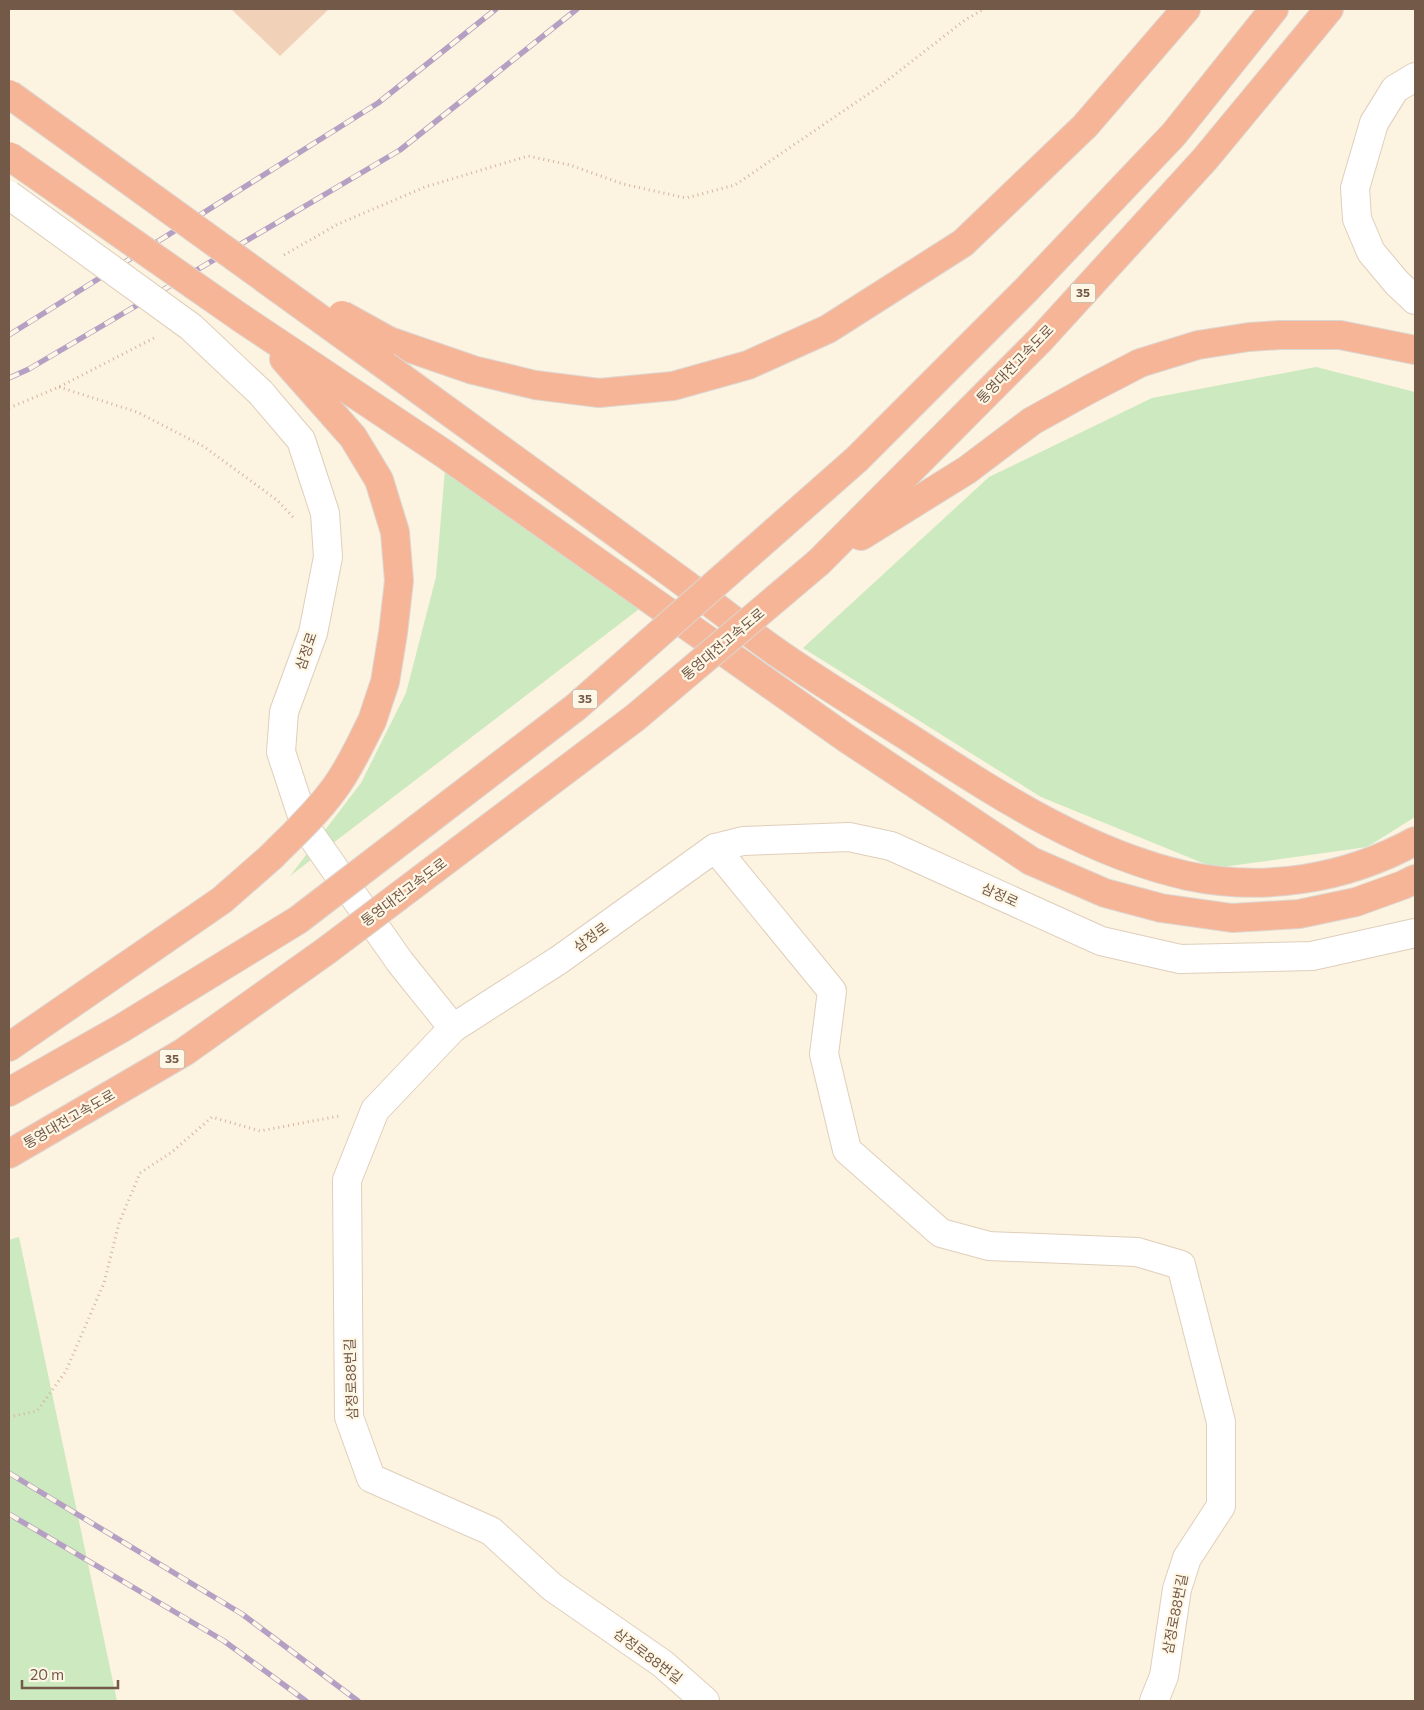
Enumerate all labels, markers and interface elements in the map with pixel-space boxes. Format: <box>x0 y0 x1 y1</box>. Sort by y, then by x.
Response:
road number: 35 <box>1070 284 1096 302</box>
street label: 통영대전고속도로 <box>973 321 1057 407</box>
street label: 통영대전고속도로 <box>678 604 768 683</box>
street label: 삼정로 <box>291 630 320 672</box>
road number: 35 <box>572 690 598 709</box>
street label: 통영대전고속도로 <box>357 854 450 929</box>
street label: 삼정로 <box>979 879 1021 910</box>
street label: 삼정로 <box>570 918 611 955</box>
road number: 35 <box>160 1050 184 1068</box>
street label: 통영대전고속도로 <box>20 1085 118 1152</box>
street label: 삼정로88번길 <box>341 1338 360 1420</box>
street label: 삼정로88번길 <box>1158 1572 1191 1655</box>
street label: 삼정로88번길 <box>611 1624 686 1687</box>
scale bar <box>22 1658 119 1690</box>
text: 20 m <box>30 1665 64 1683</box>

